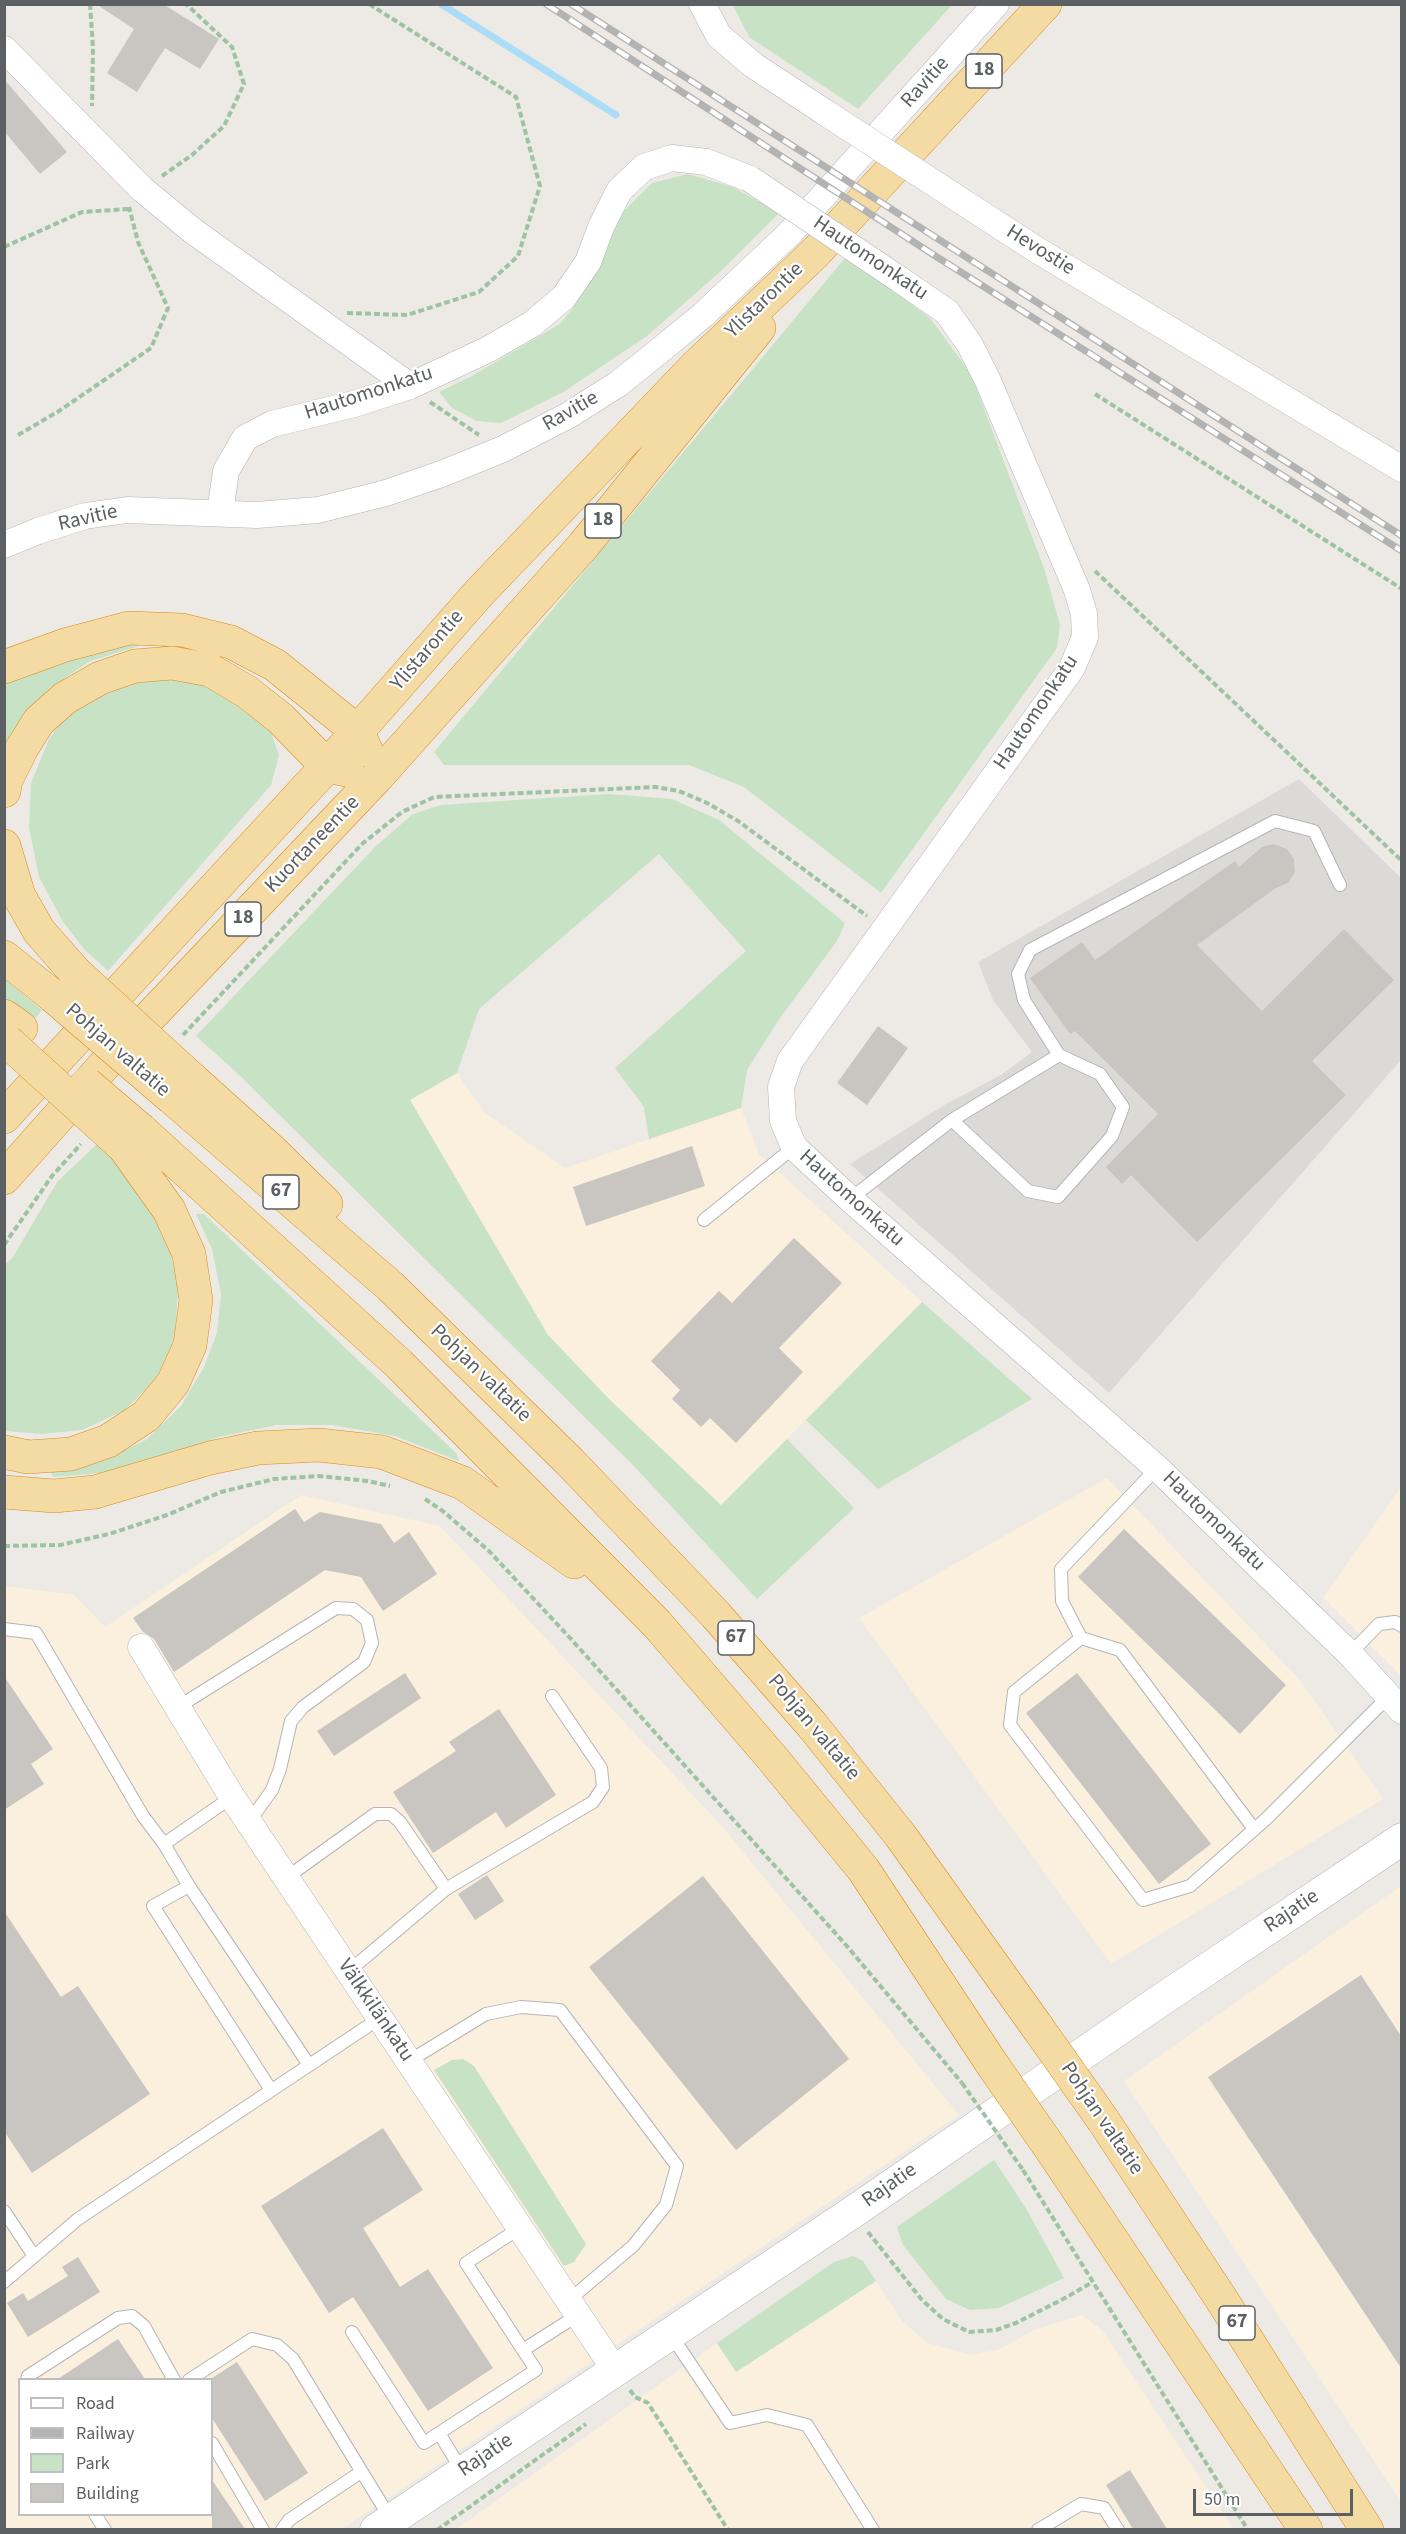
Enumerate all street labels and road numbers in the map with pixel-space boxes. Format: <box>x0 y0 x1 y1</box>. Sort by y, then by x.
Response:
street label: Ravitie <box>897 52 955 114</box>
road number: 18 <box>966 54 1002 88</box>
street label: Hautomonkatu <box>808 211 932 307</box>
street label: Hevostie <box>1001 220 1079 282</box>
street label: Ylistarontie <box>721 258 809 344</box>
street label: Hautomonkatu <box>302 361 436 427</box>
street label: Ravitie <box>539 386 603 438</box>
street label: Ravitie <box>56 500 120 538</box>
road number: 18 <box>585 504 621 538</box>
street label: Ylistarontie <box>386 605 470 697</box>
street label: Hautomonkatu <box>989 651 1085 775</box>
street label: Kuortaneentie <box>260 791 366 899</box>
road number: 18 <box>225 902 261 936</box>
street label: Pohjan valtatie <box>59 999 175 1103</box>
street label: Hautomonkatu <box>793 1145 909 1253</box>
road number: 67 <box>263 1175 299 1209</box>
street label: Pohjan valtatie <box>424 1320 536 1428</box>
street label: Hautomonkatu <box>1156 1467 1270 1577</box>
road number: 67 <box>718 1621 754 1655</box>
street label: Pohjan valtatie <box>761 1670 865 1786</box>
street label: Rajatie <box>1260 1885 1324 1939</box>
street label: Välkkilänkatu <box>331 1955 419 2067</box>
street label: Pohjan valtatie <box>1054 2058 1148 2180</box>
street label: Rajatie <box>858 2158 922 2214</box>
road number: 67 <box>1219 2306 1255 2340</box>
street label: Rajatie <box>454 2429 518 2483</box>

